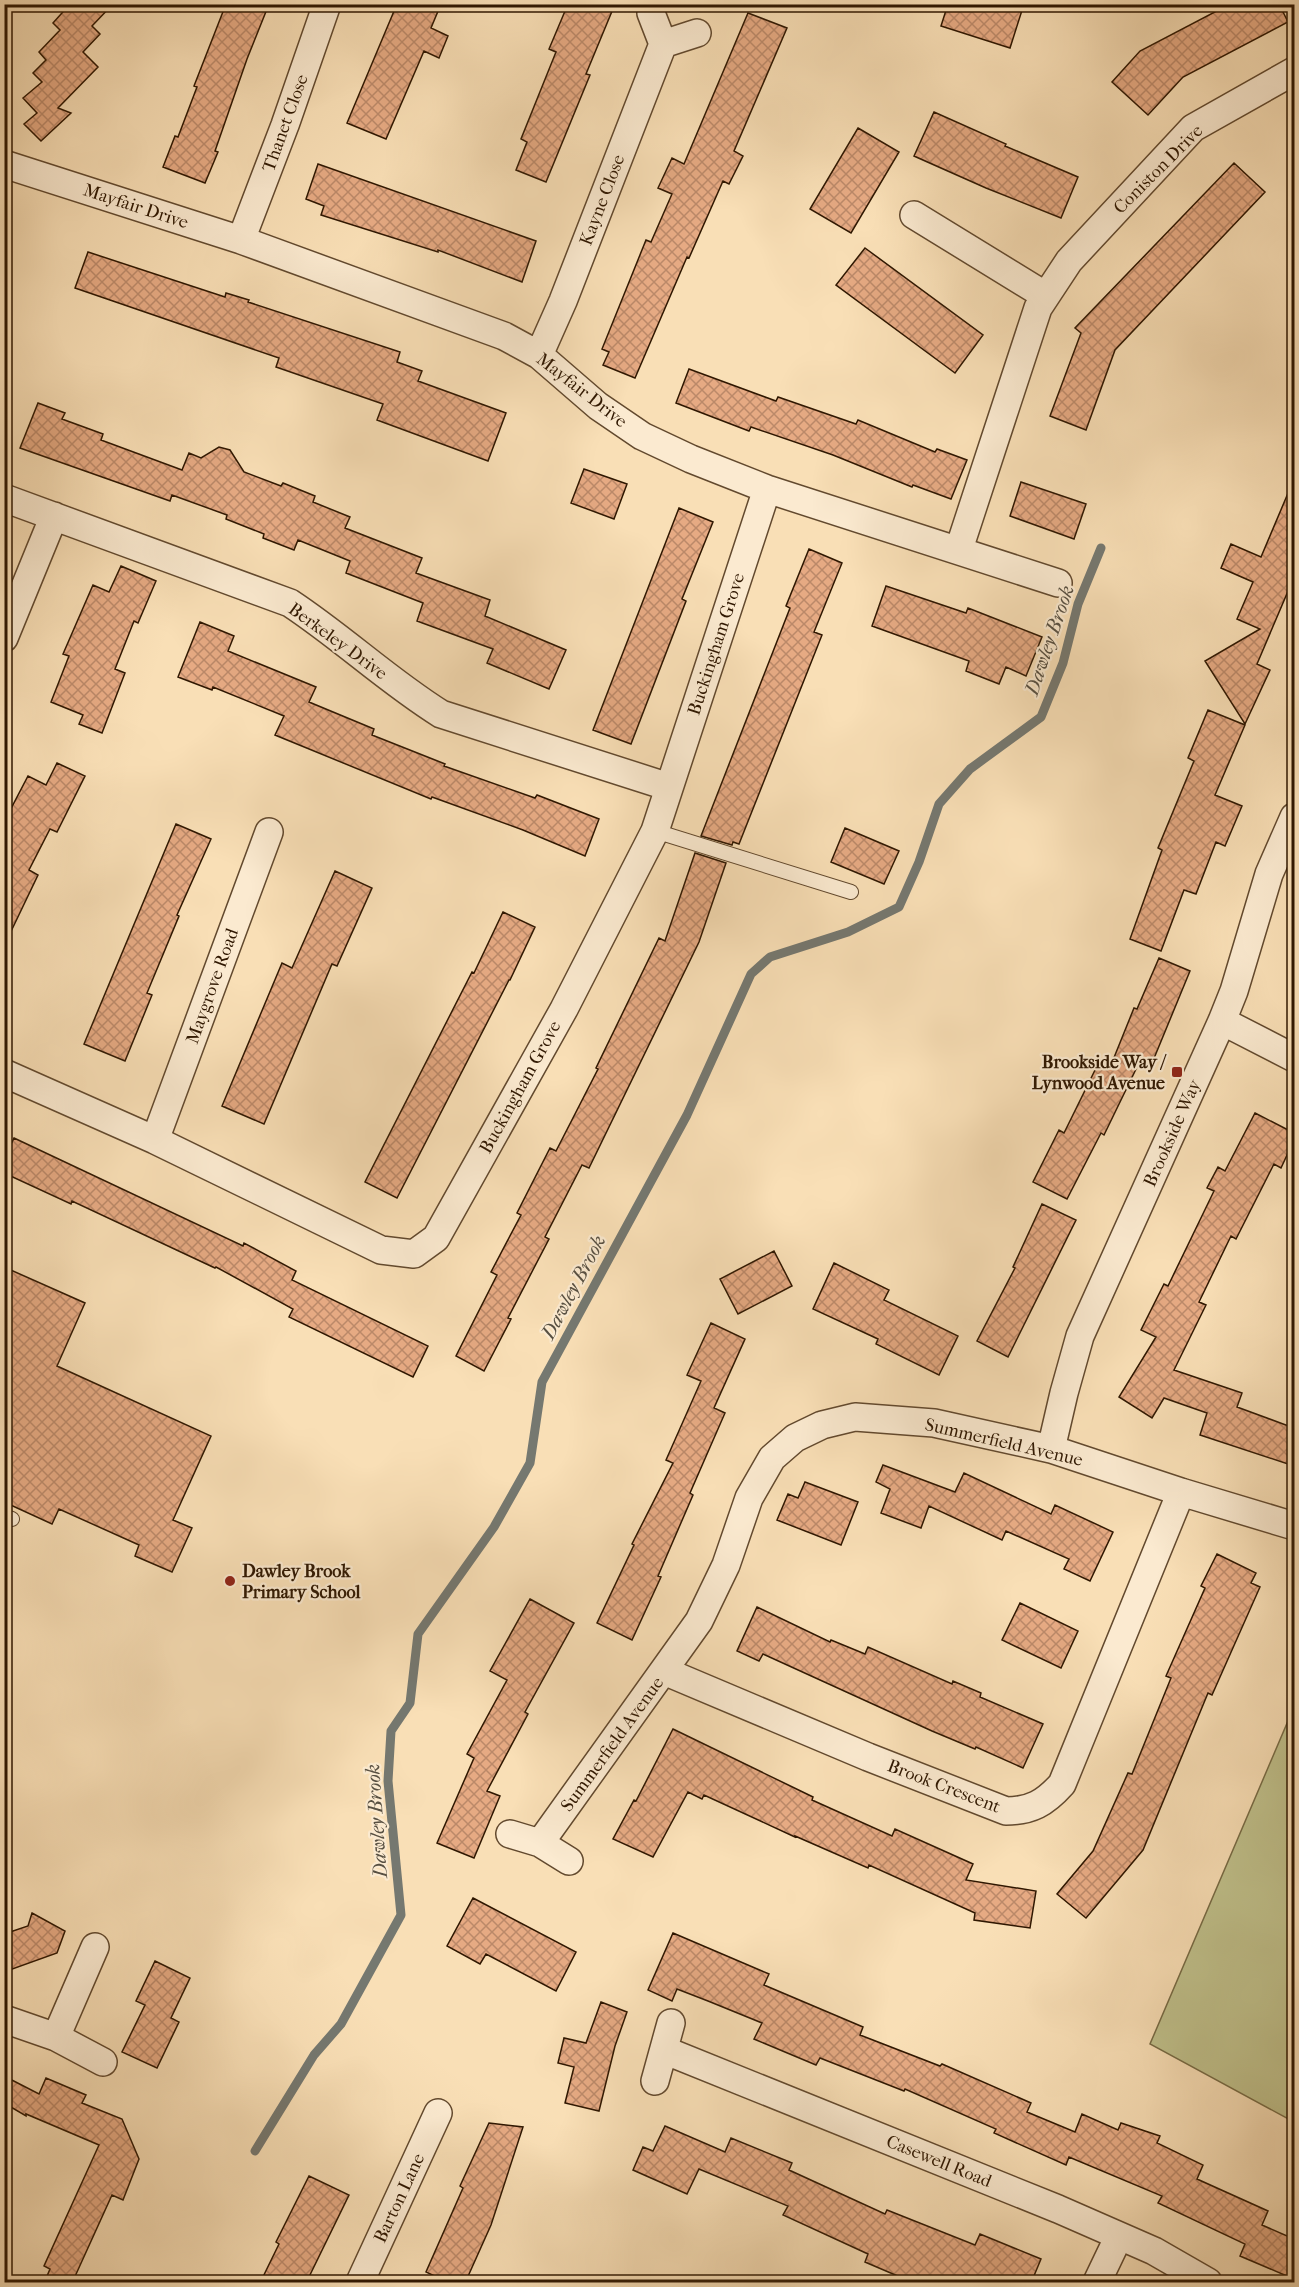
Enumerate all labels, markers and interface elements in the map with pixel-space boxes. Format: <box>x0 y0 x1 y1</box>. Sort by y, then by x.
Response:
street label: Thanet Close <box>258 72 313 175</box>
street label: Coniston Drive <box>1109 120 1207 218</box>
street label: Kayne Close <box>576 152 629 249</box>
street label: Mayfair Drive <box>81 180 191 233</box>
street label: Mayfair Drive <box>532 349 631 432</box>
street label: Buckingham Grove <box>684 570 749 718</box>
water label: Dawley Brook <box>1019 582 1079 700</box>
street label: Berkeley Drive <box>284 599 391 684</box>
street label: Maygrove Road <box>182 925 243 1047</box>
street label: Buckingham Grove <box>475 1017 566 1157</box>
place label: Brookside Way / Lynwood Avenue <box>1032 1052 1168 1094</box>
marker: Brookside Way / Lynwood Avenue <box>1170 1065 1184 1079</box>
street label: Brookside Way <box>1139 1075 1206 1190</box>
water label: Dawley Brook <box>535 1231 610 1345</box>
street label: Summerfield Avenue <box>923 1414 1085 1471</box>
place label: Dawley Brook Primary School <box>242 1561 362 1603</box>
marker: Dawley Brook Primary School <box>223 1574 237 1588</box>
street label: Summerfield Avenue <box>557 1673 668 1816</box>
street label: Brook Crescent <box>884 1755 1004 1818</box>
water label: Dawley Brook <box>361 1763 392 1881</box>
street label: Casewell Road <box>883 2131 995 2192</box>
street label: Barton Lane <box>370 2150 429 2246</box>

